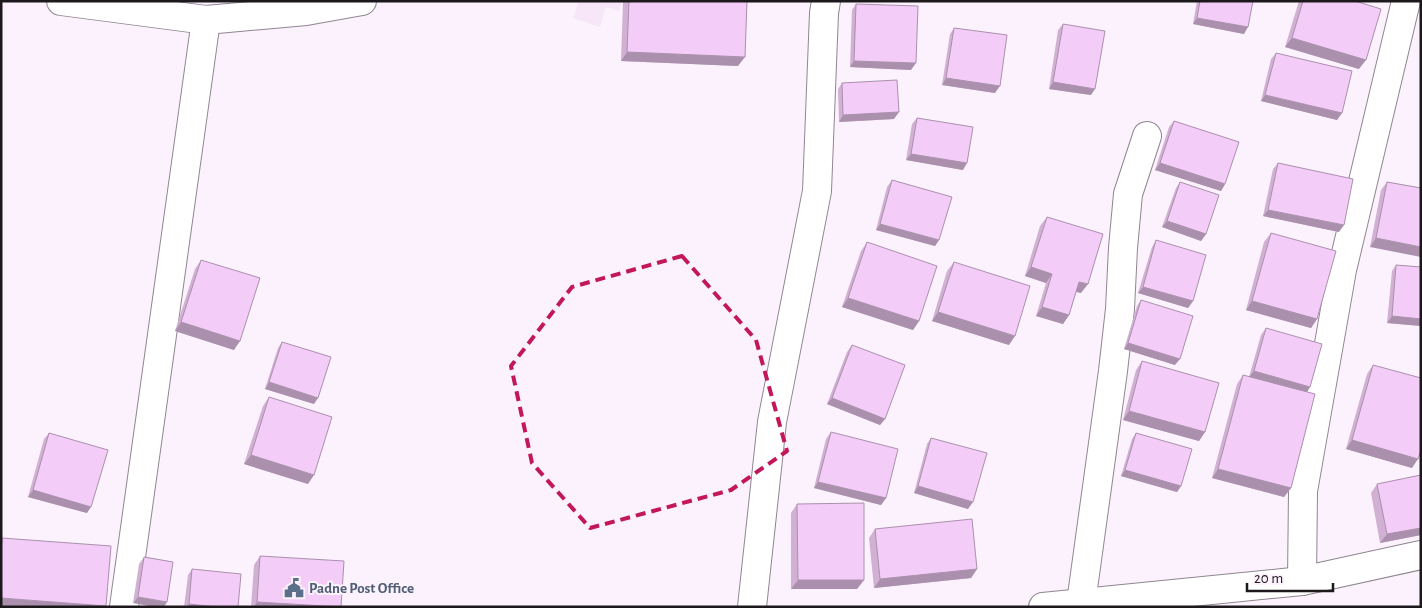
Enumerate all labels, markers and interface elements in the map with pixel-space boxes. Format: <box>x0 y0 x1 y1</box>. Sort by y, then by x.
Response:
scale bar <box>1247 560 1333 592</box>
text: 20 m <box>1254 571 1283 586</box>
public building icon: Padne Post Office <box>283 577 305 599</box>
place label: Padne Post Office <box>309 581 414 596</box>

